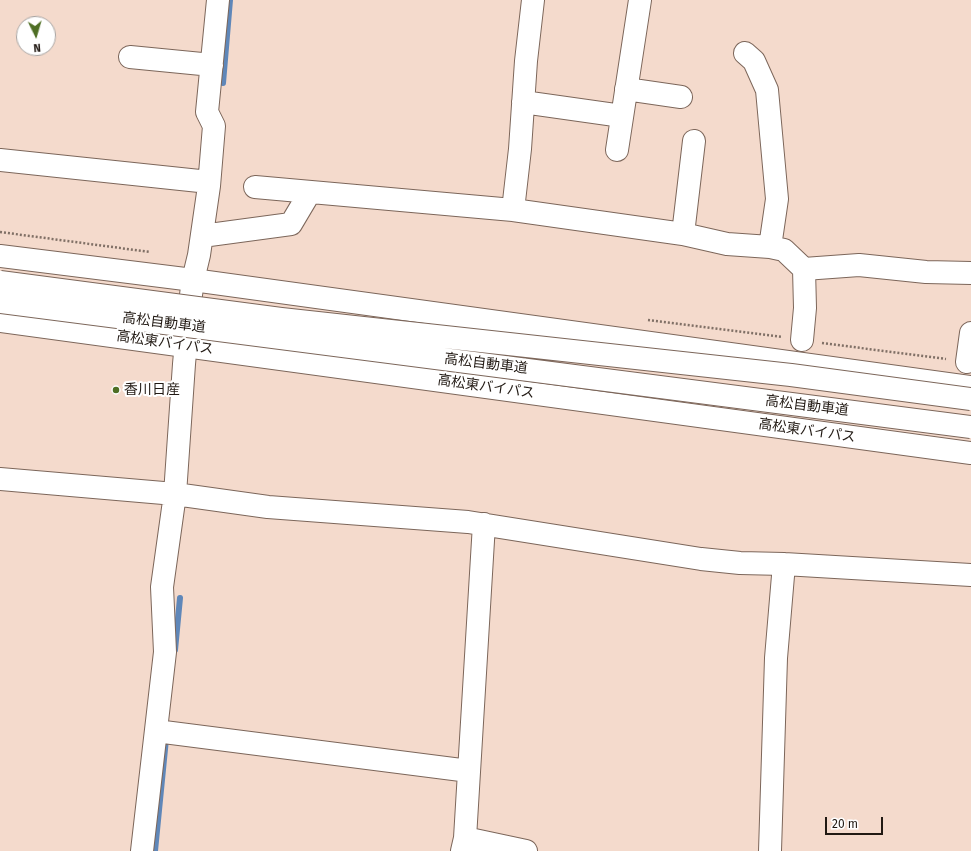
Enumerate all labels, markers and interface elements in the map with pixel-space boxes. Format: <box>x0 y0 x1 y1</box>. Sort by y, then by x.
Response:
north arrow <box>16 16 56 56</box>
text: N <box>33 41 41 54</box>
street label: 高松自動車道 <box>121 310 207 336</box>
street label: 高松東バイパス <box>115 328 215 358</box>
street label: 高松自動車道 <box>443 351 529 377</box>
street label: 高松東バイパス <box>436 372 536 402</box>
place label: 香川日産 <box>124 382 180 398</box>
marker: 香川日産 <box>111 385 121 395</box>
street label: 高松自動車道 <box>764 393 850 419</box>
street label: 高松東バイパス <box>757 416 857 446</box>
scale bar <box>827 809 885 835</box>
text: 20 m <box>832 817 858 831</box>

